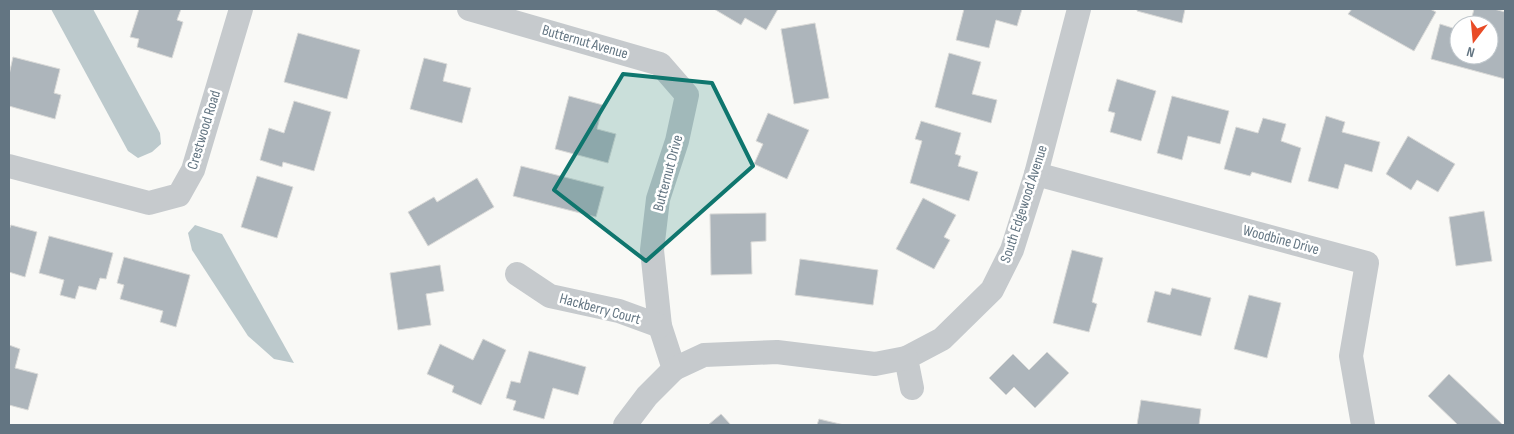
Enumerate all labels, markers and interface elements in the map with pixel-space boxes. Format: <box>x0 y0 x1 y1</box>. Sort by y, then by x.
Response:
north arrow <box>1449 15 1499 65</box>
street label: Butternut Avenue <box>540 21 630 63</box>
text: N <box>1465 43 1476 61</box>
street label: Crestwood Road <box>183 88 225 172</box>
street label: Butternut Drive <box>649 133 687 213</box>
street label: South Edgewood Avenue <box>996 143 1052 265</box>
street label: Woodbine Drive <box>1241 221 1321 259</box>
street label: Hackberry Court <box>557 289 643 329</box>

